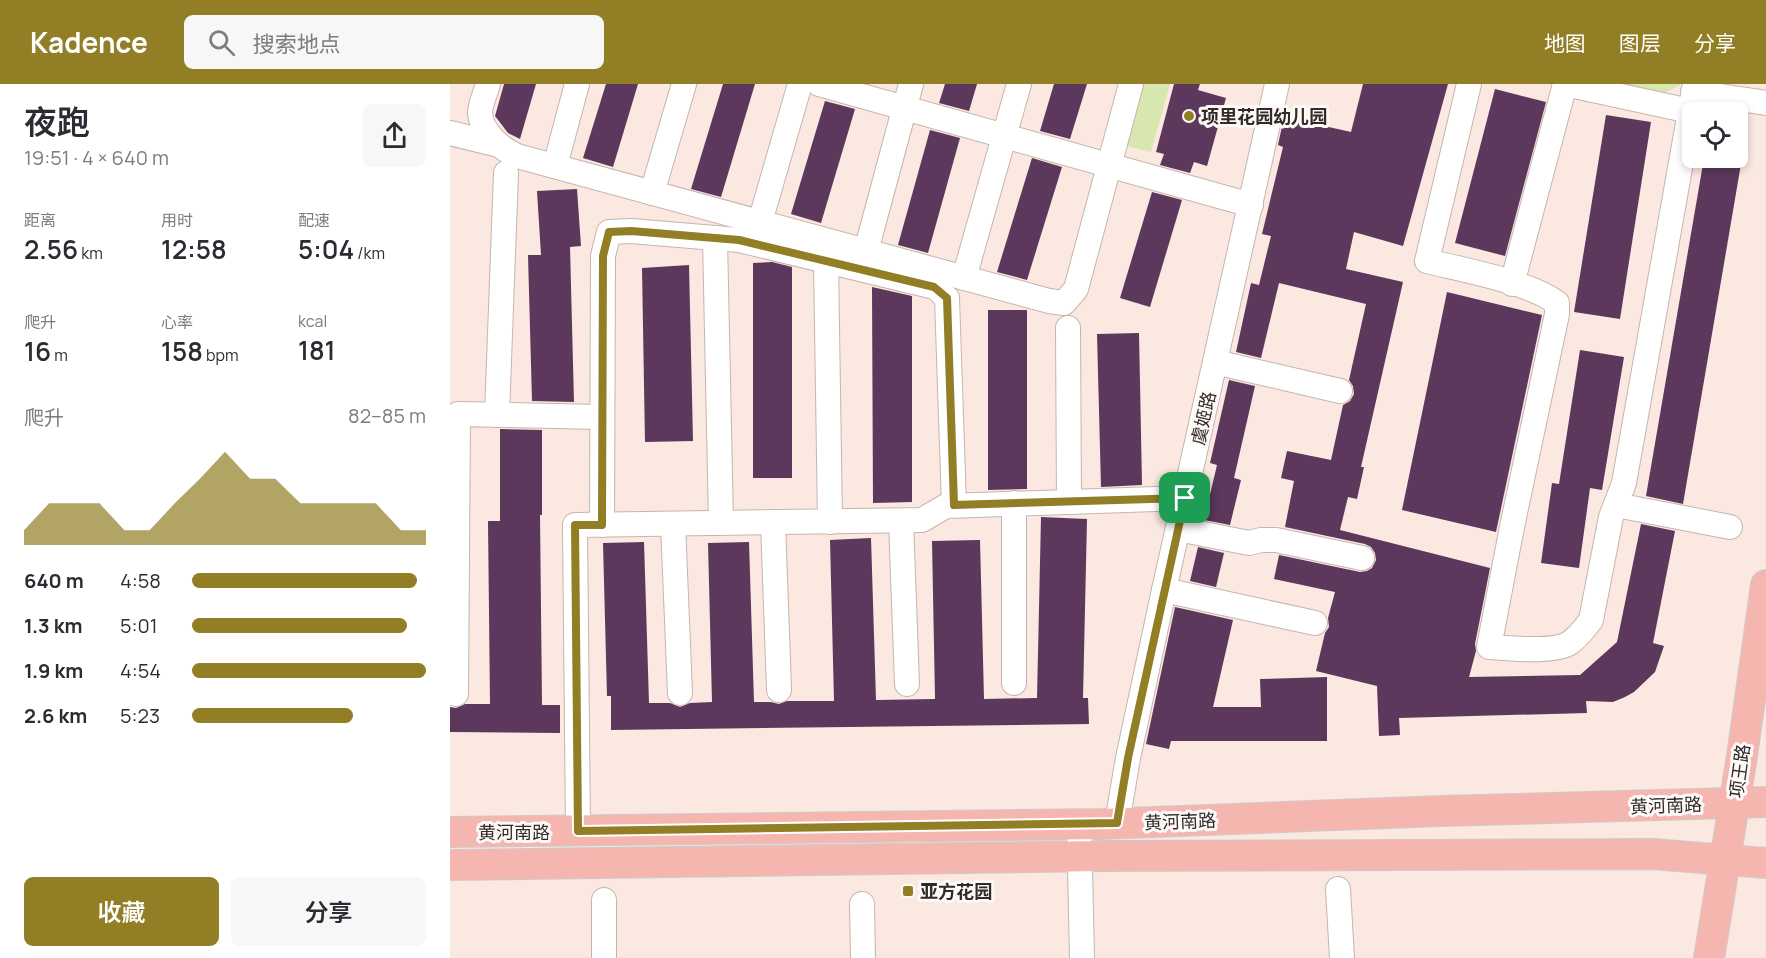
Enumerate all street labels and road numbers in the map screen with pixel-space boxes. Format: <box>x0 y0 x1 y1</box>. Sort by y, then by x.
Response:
street label: 虞姬路 <box>1185 389 1221 447</box>
street label: 项王路 <box>1723 743 1755 799</box>
street label: 黄河南路 <box>1630 792 1702 818</box>
street label: 黄河南路 <box>1144 808 1216 834</box>
street label: 黄河南路 <box>478 820 550 844</box>

